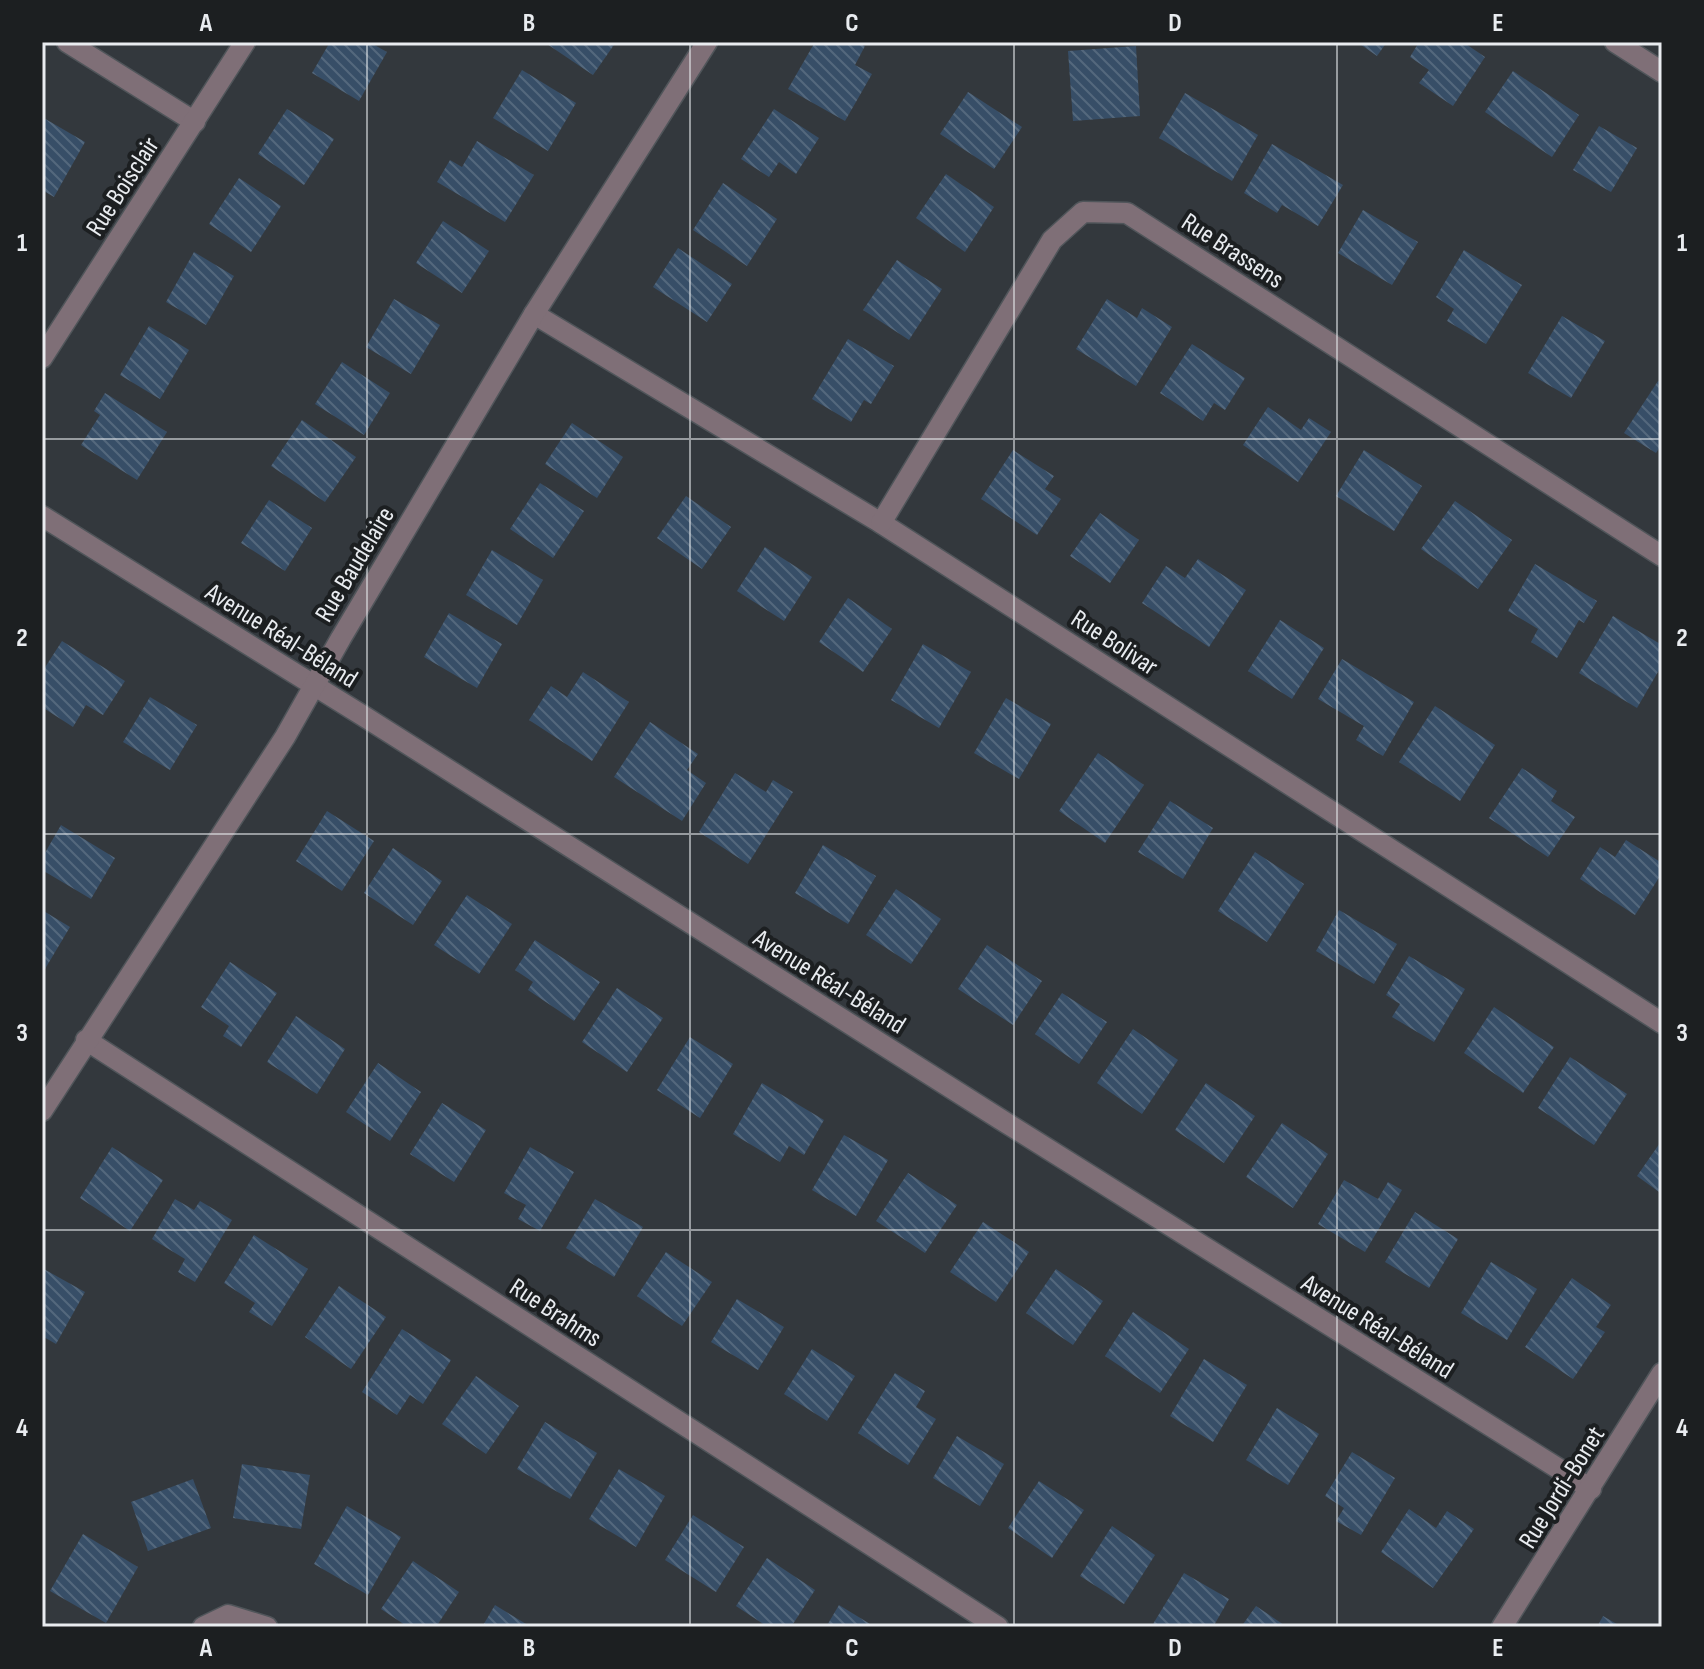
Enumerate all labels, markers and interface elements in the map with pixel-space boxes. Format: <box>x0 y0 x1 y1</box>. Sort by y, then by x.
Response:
text: A <box>199 8 213 39</box>
text: B <box>523 8 535 39</box>
text: C <box>845 8 859 39</box>
text: D <box>1168 8 1182 39</box>
text: E <box>1492 8 1504 39</box>
street label: Rue Boisclair <box>80 131 167 242</box>
street label: Rue Brassens <box>1175 207 1289 296</box>
text: 1 <box>17 228 27 259</box>
text: 1 <box>1677 228 1687 259</box>
street label: Rue Baudelaire <box>309 502 402 628</box>
street label: Avenue Réal-Béland <box>199 577 363 695</box>
street label: Rue Bolivar <box>1065 604 1164 683</box>
text: 2 <box>16 623 28 654</box>
text: 2 <box>1676 623 1688 654</box>
street label: Avenue Réal-Béland <box>747 923 911 1041</box>
text: 3 <box>16 1018 28 1049</box>
text: 3 <box>1676 1018 1688 1049</box>
street label: Avenue Réal-Béland <box>1295 1268 1459 1386</box>
street label: Rue Brahms <box>503 1272 607 1354</box>
text: 4 <box>16 1413 28 1444</box>
text: 4 <box>1676 1413 1688 1444</box>
street label: Rue Jordi-Bonet <box>1513 1421 1612 1554</box>
text: A <box>199 1633 213 1664</box>
text: B <box>523 1633 535 1664</box>
text: C <box>845 1633 859 1664</box>
text: D <box>1168 1633 1182 1664</box>
text: E <box>1492 1633 1504 1664</box>

